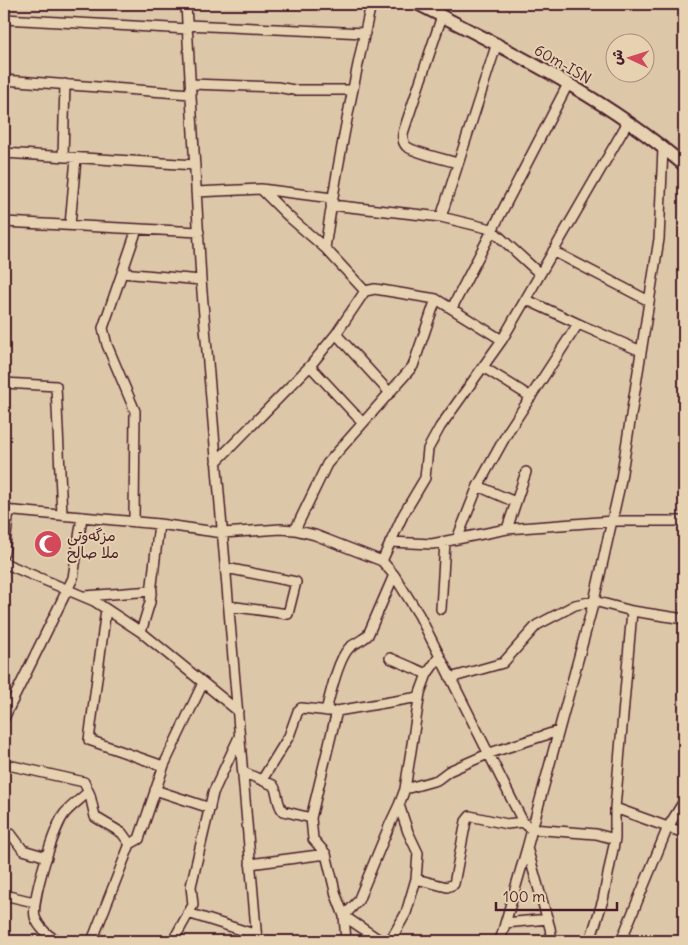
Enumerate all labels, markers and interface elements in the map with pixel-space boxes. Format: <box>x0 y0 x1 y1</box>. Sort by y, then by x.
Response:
north arrow <box>606 32 656 82</box>
street label: 60m-ISN <box>531 40 595 88</box>
text: ش <box>608 49 627 65</box>
place label: مزگه‌وتی ملا صالح <box>67 526 119 563</box>
mosque icon: مزگه‌وتی ملا صالح <box>33 529 63 559</box>
scale bar <box>496 880 617 912</box>
text: 100 m <box>503 887 545 906</box>

